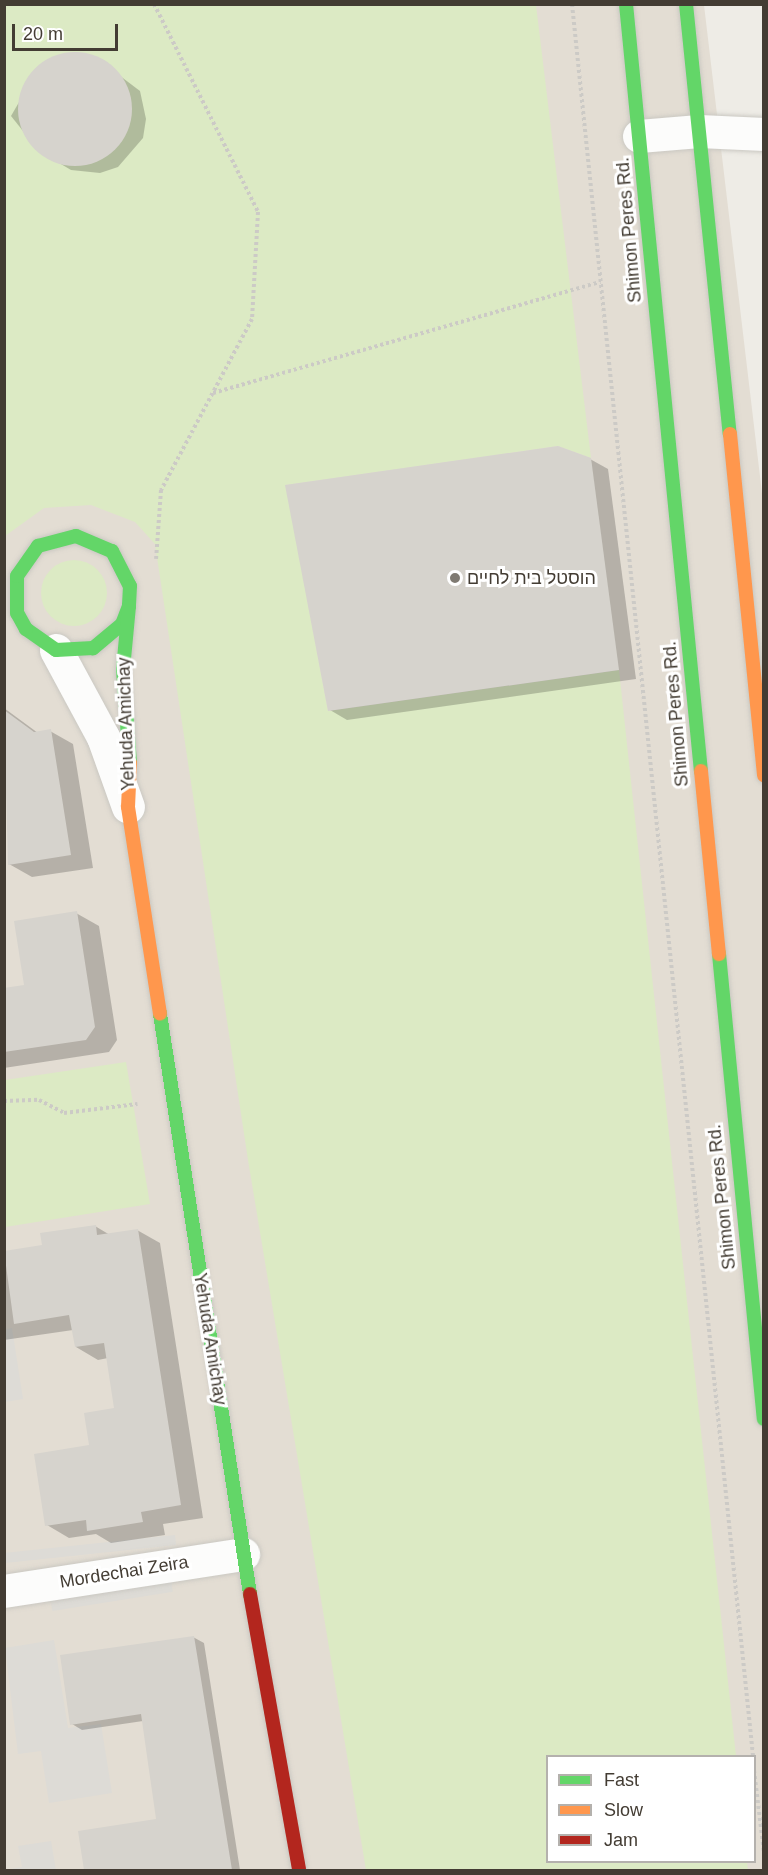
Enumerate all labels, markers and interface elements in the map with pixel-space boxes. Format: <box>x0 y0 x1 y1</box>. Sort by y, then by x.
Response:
scale bar <box>15 12 122 50</box>
text: 20 m <box>23 24 63 44</box>
street label: Shimon Peres Rd. <box>612 156 646 304</box>
place label: הוסטל בית לחיים <box>467 567 596 589</box>
marker: הוסטל בית לחיים <box>448 571 462 585</box>
street label: Shimon Peres Rd. <box>659 640 693 788</box>
street label: Yehuda Amichay <box>113 656 139 792</box>
street label: Shimon Peres Rd. <box>704 1123 740 1271</box>
street label: Yehuda Amichay <box>189 1271 231 1407</box>
street label: Mordechai Zeira <box>58 1551 190 1593</box>
legend <box>546 1755 756 1863</box>
text: Fast <box>604 1770 639 1790</box>
text: Slow <box>604 1800 643 1820</box>
text: Jam <box>604 1830 638 1850</box>

